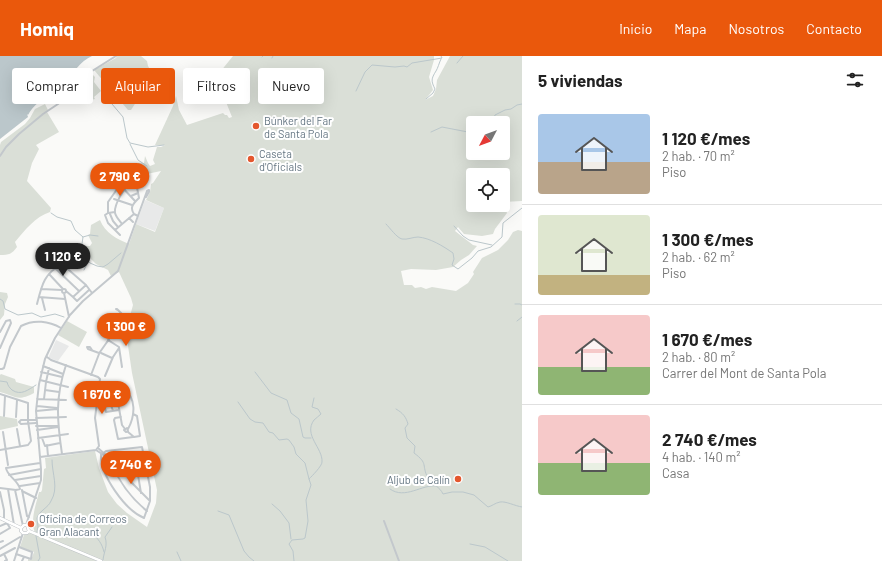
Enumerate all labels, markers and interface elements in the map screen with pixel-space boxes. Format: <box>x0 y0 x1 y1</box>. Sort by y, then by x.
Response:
text: Homiq <box>20 17 74 40</box>
text: Inicio <box>619 20 652 37</box>
text: Mapa <box>674 20 706 37</box>
text: Nosotros <box>728 20 784 37</box>
text: Contacto <box>806 20 862 37</box>
chip: Comprar <box>12 68 93 104</box>
chip: Alquilar <box>101 68 175 104</box>
chip: Filtros <box>183 68 250 104</box>
chip: Nuevo <box>258 68 324 104</box>
icon: filters <box>844 69 866 91</box>
text: 5 viviendas <box>538 70 623 90</box>
place label: Búnker del Far de Santa Pola <box>264 114 332 140</box>
north arrow <box>466 116 510 160</box>
map controls <box>466 116 510 212</box>
marker: Búnker del Far de Santa Pola <box>251 121 261 131</box>
text: 1 120 €/mes <box>662 128 750 148</box>
icon: home <box>570 130 618 178</box>
place label: Caseta d'Oficials <box>259 147 302 173</box>
text: 2 hab. · 70 m² <box>662 148 735 164</box>
marker: Caseta d'Oficials <box>246 154 256 164</box>
pin: 2 790 € <box>83 163 157 197</box>
text: Piso <box>662 164 686 180</box>
text: 2 790 € <box>99 168 141 184</box>
button: locate <box>466 168 510 212</box>
text: 1 300 €/mes <box>662 229 754 249</box>
icon: home <box>570 231 618 279</box>
pin: 1 120 € <box>26 243 100 277</box>
text: 1 120 € <box>44 248 82 264</box>
text: 2 hab. · 62 m² <box>662 249 735 265</box>
text: Piso <box>662 265 686 281</box>
pin: 1 300 € <box>89 313 163 347</box>
text: 1 300 € <box>106 318 146 334</box>
text: 1 670 €/mes <box>662 329 752 349</box>
icon: home <box>570 331 618 379</box>
text: 2 hab. · 80 m² <box>662 349 735 365</box>
text: Carrer del Mont de Santa Pola <box>662 365 826 381</box>
pin: 1 670 € <box>65 381 139 415</box>
text: 1 670 € <box>83 386 121 402</box>
text: 2 740 €/mes <box>662 429 757 449</box>
icon: home <box>570 431 618 479</box>
text: 4 hab. · 140 m² <box>662 449 740 465</box>
pin: 2 740 € <box>94 451 168 485</box>
text: 2 740 € <box>110 456 152 472</box>
text: Casa <box>662 465 689 481</box>
place label: Aljub de Calín <box>387 473 450 486</box>
marker: Aljub de Calín <box>453 474 463 484</box>
place label: Oficina de Correos Gran Alacant <box>39 512 127 538</box>
marker: Oficina de Correos Gran Alacant <box>26 519 36 529</box>

